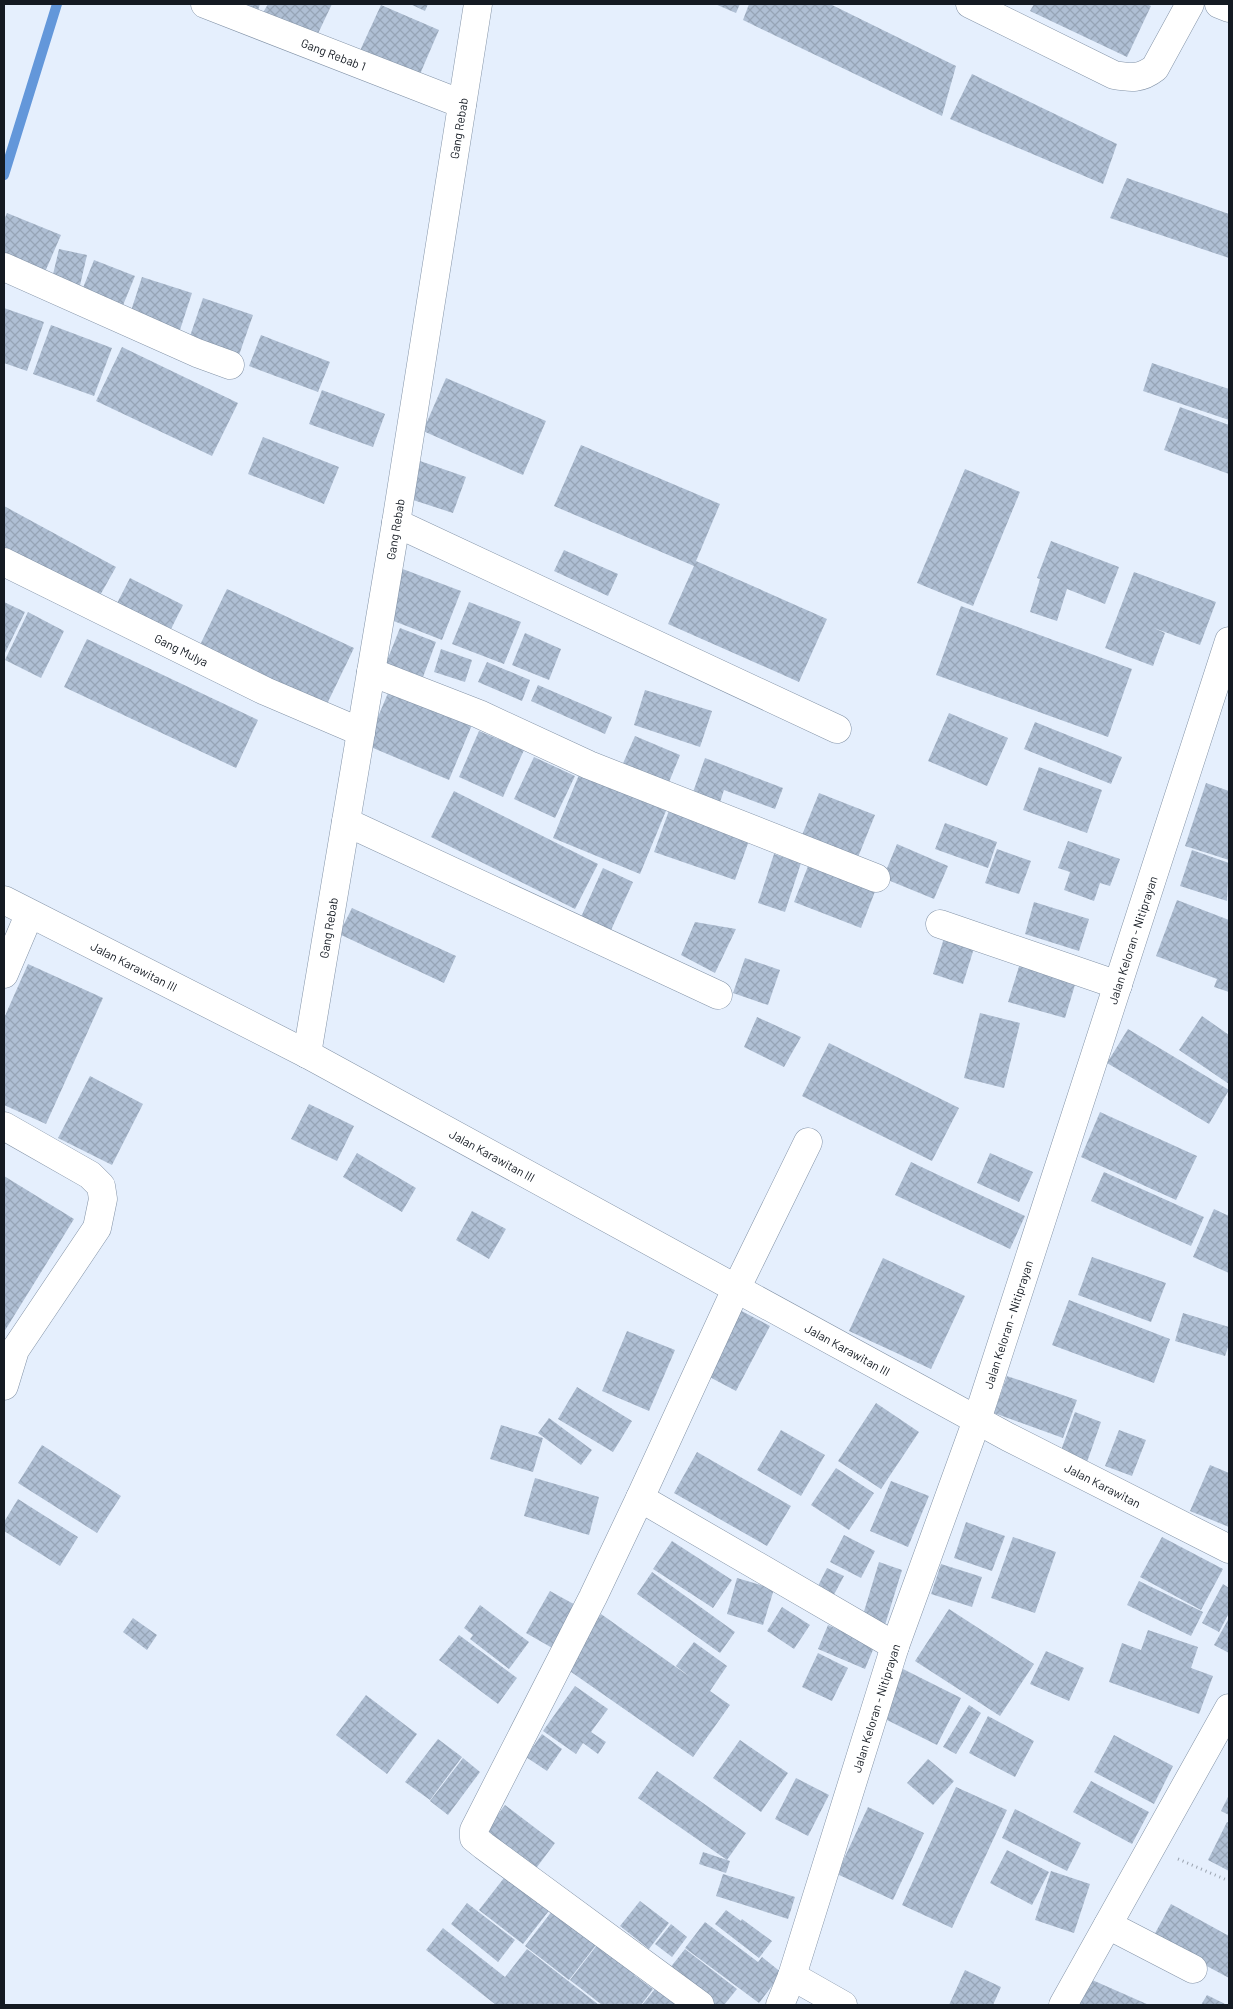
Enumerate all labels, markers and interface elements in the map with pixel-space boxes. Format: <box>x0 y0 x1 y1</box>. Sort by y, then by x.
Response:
street label: Gang Rebab 1 <box>299 35 368 73</box>
street label: Gang Rebab <box>447 97 470 160</box>
street label: Gang Rebab <box>383 498 407 561</box>
street label: Gang Mulya <box>152 631 211 669</box>
street label: Jalan Keloran - Nitiprayan <box>1105 874 1160 1006</box>
street label: Gang Rebab <box>316 896 340 959</box>
street label: Jalan Karawitan III <box>89 938 180 994</box>
street label: Jalan Karawitan III <box>447 1126 537 1184</box>
street label: Jalan Keloran - Nitiprayan <box>981 1259 1035 1390</box>
street label: Jalan Karawitan III <box>803 1320 893 1378</box>
street label: Jalan Karawitan <box>1062 1460 1143 1510</box>
street label: Jalan Keloran - Nitiprayan <box>849 1642 902 1774</box>

